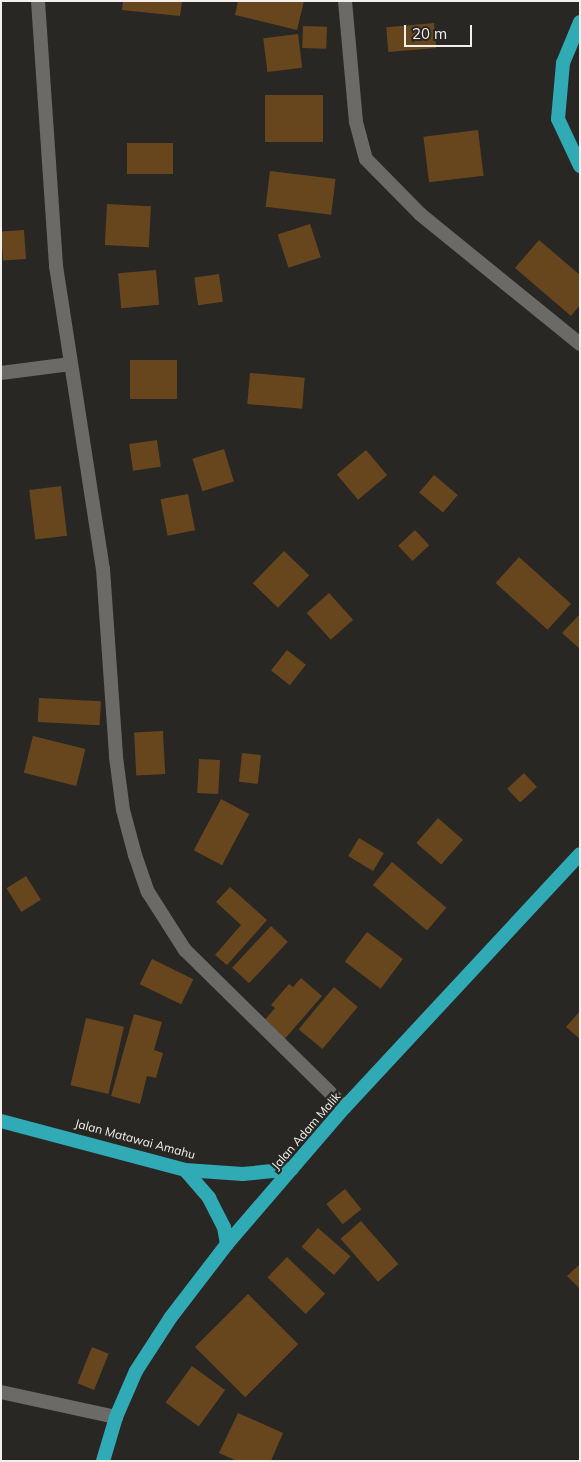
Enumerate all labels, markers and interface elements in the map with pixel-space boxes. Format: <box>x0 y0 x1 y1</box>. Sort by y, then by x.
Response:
scale bar <box>406 15 474 47</box>
text: 20 m <box>412 24 447 43</box>
street label: Jalan Adam Malik <box>269 1089 343 1173</box>
street label: Jalan Matawai Amahu <box>73 1116 197 1162</box>

